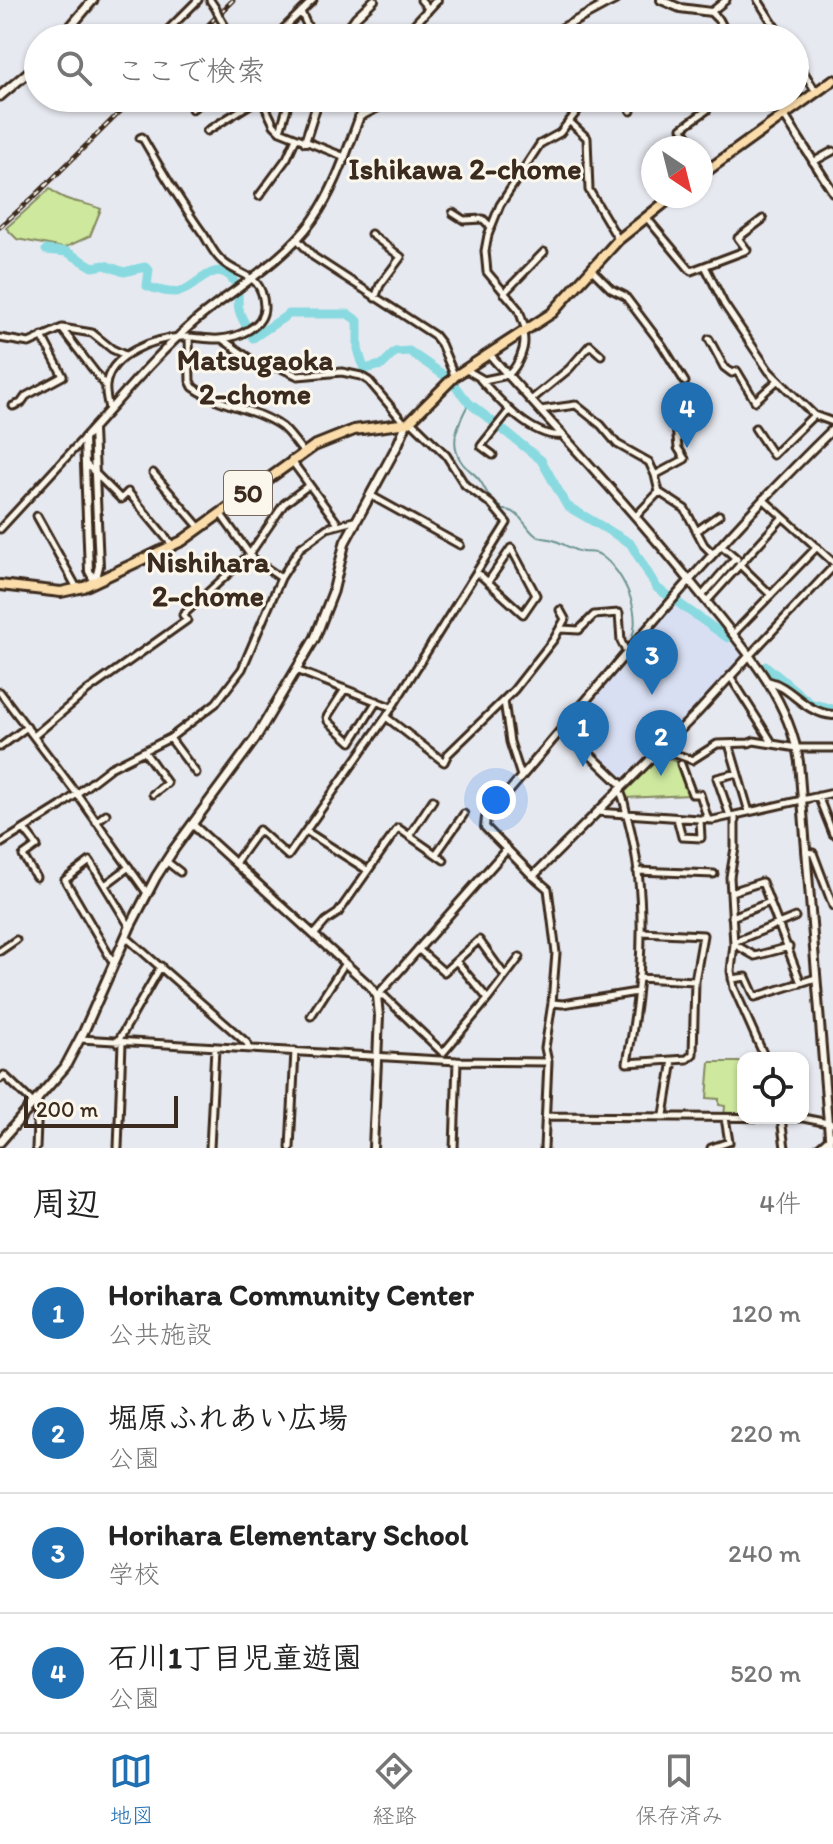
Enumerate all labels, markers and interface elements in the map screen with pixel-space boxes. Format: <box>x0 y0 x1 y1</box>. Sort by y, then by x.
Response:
search box <box>24 24 809 112</box>
icon: search <box>52 46 96 90</box>
text: ここで検索 <box>116 52 266 89</box>
north arrow <box>641 136 713 208</box>
district label: Ishikawa 2-chome <box>349 150 581 187</box>
district label: Matsugaoka 2-chome <box>177 341 334 412</box>
pin: 4 <box>661 382 713 448</box>
road number: 50 <box>224 471 272 515</box>
district label: Nishihara 2-chome <box>146 543 270 614</box>
pin: 3 <box>626 629 678 695</box>
pin: 1 <box>557 701 609 767</box>
pin: 2 <box>635 710 687 776</box>
your location <box>476 780 516 820</box>
map controls <box>737 1052 809 1124</box>
button: locate <box>737 1052 809 1124</box>
scale bar <box>24 1092 178 1128</box>
text: 200 m <box>36 1096 98 1123</box>
text: 周辺 <box>32 1183 100 1224</box>
text: 4件 <box>759 1187 801 1219</box>
text: Horihara Community Center <box>108 1276 474 1313</box>
text: 1 <box>52 1297 64 1329</box>
text: 120 m <box>732 1297 801 1329</box>
text: 公共施設 <box>108 1318 212 1350</box>
text: 堀原ふれあい広場 <box>108 1399 348 1436</box>
text: 2 <box>51 1417 65 1449</box>
text: 220 m <box>730 1417 801 1449</box>
text: 公園 <box>108 1442 160 1474</box>
text: Horihara Elementary School <box>108 1516 468 1553</box>
text: 3 <box>51 1537 65 1569</box>
text: 240 m <box>728 1537 801 1569</box>
text: 学校 <box>108 1558 160 1590</box>
text: 石川1丁目児童遊園 <box>108 1639 362 1676</box>
text: 4 <box>50 1657 66 1689</box>
text: 520 m <box>730 1657 801 1689</box>
text: 公園 <box>108 1682 160 1714</box>
tab: 地図 <box>109 1749 154 1829</box>
tab: 経路 <box>372 1749 417 1829</box>
tab: 保存済み <box>635 1749 724 1829</box>

